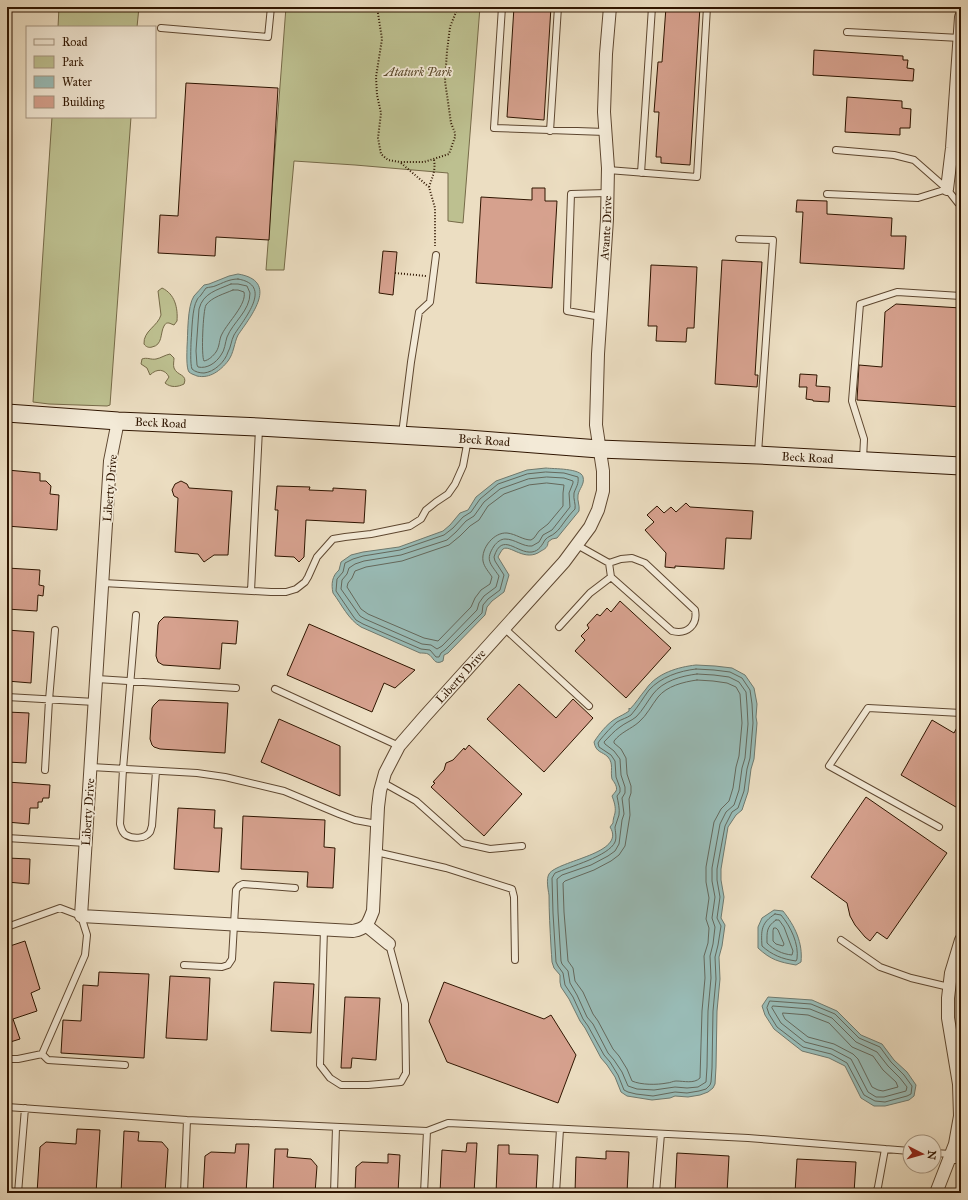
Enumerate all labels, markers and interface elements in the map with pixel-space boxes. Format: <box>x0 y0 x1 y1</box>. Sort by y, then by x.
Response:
legend <box>26 26 156 118</box>
text: Road <box>62 35 88 49</box>
text: Park <box>62 55 84 69</box>
park label: Ataturk Park <box>382 65 452 79</box>
text: Water <box>62 75 92 89</box>
text: Building <box>62 95 105 110</box>
street label: Avante Drive <box>597 196 614 261</box>
street label: Beck Road <box>135 415 187 431</box>
street label: Beck Road <box>458 431 511 449</box>
street label: Beck Road <box>781 449 834 466</box>
street label: Liberty Drive <box>100 454 120 522</box>
street label: Liberty Drive <box>433 646 489 706</box>
street label: Liberty Drive <box>79 778 97 846</box>
north arrow <box>902 1134 942 1174</box>
text: N <box>924 1150 938 1161</box>

